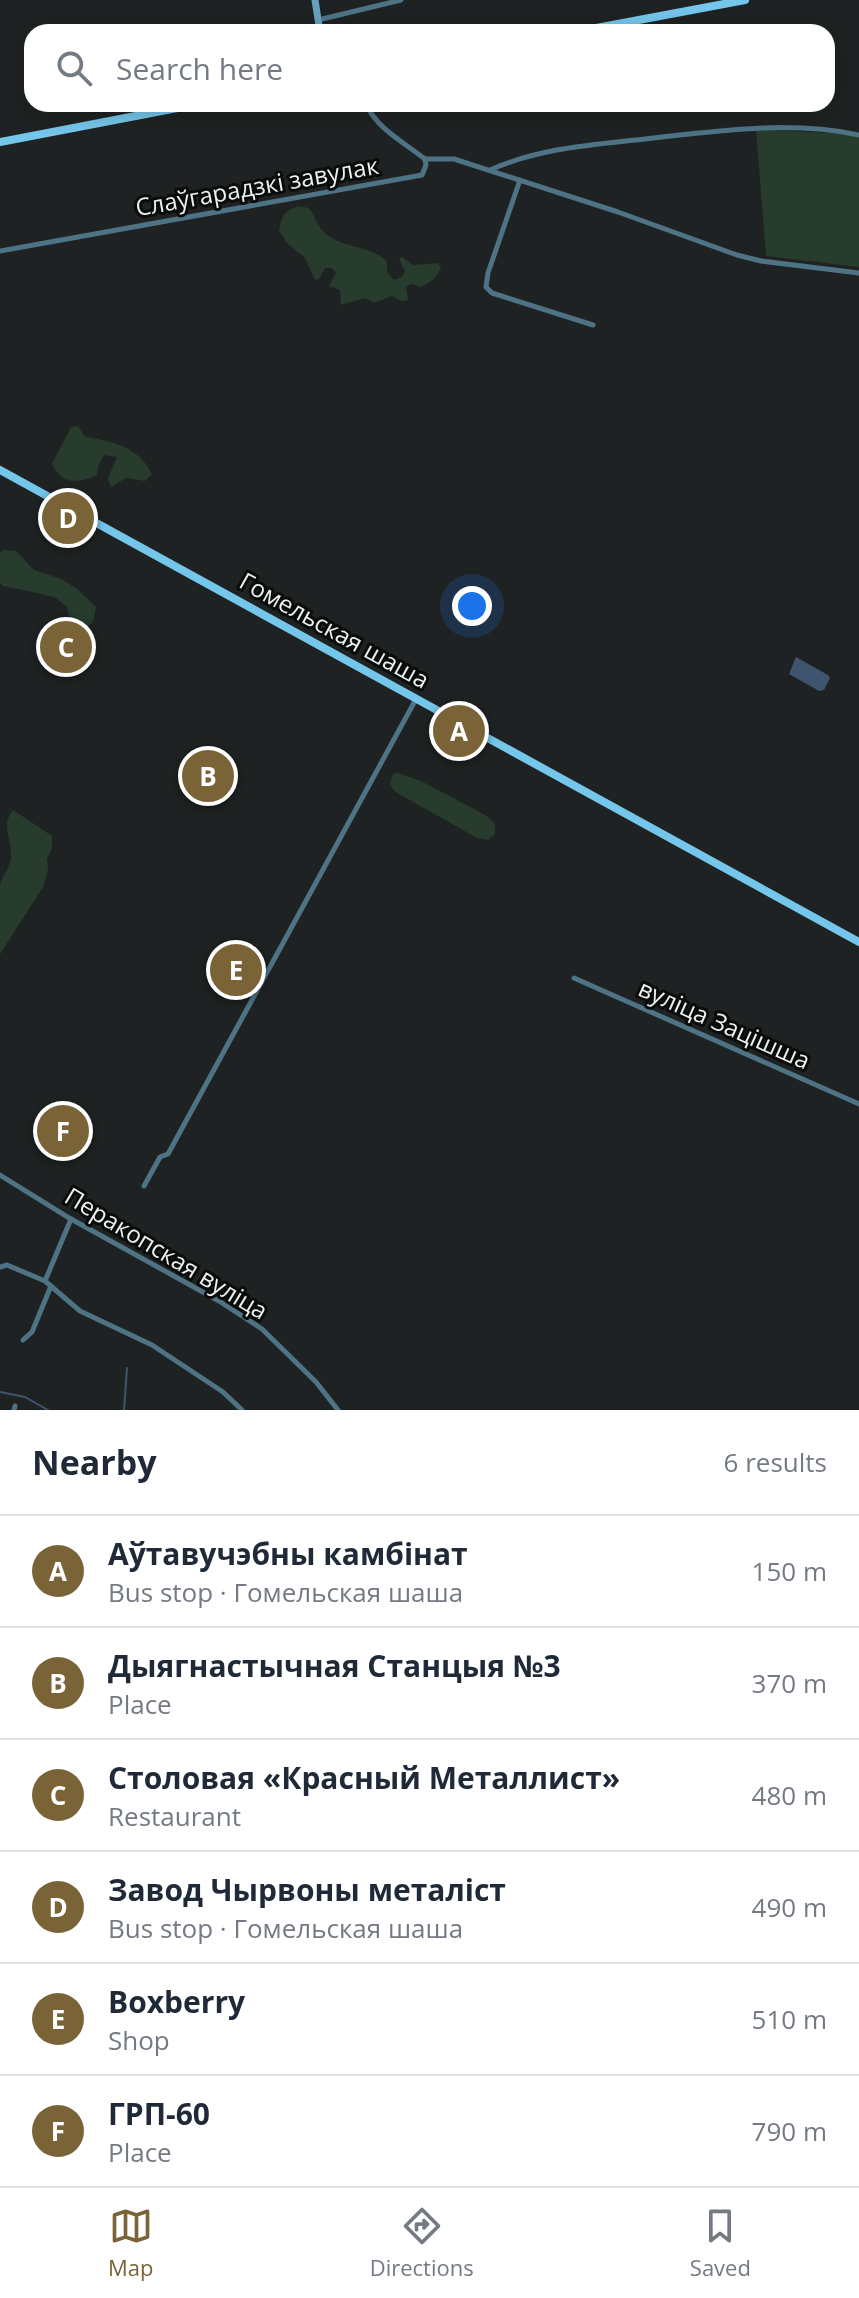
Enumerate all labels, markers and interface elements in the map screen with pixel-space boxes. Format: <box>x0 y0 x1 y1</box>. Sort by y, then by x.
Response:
search box <box>24 24 835 112</box>
icon: search <box>52 46 96 90</box>
text: Search here <box>116 48 283 89</box>
street label: Слаўгарадзкі завулак <box>133 148 381 223</box>
pin: D <box>42 488 94 548</box>
street label: Гомельская шаша <box>234 564 435 696</box>
your location <box>452 586 492 626</box>
pin: C <box>40 617 92 677</box>
pin: A <box>433 701 485 761</box>
pin: B <box>182 746 234 806</box>
pin: E <box>210 940 262 1000</box>
street label: вуліца Зацішша <box>634 971 816 1076</box>
pin: F <box>37 1101 89 1161</box>
street label: Перакопская вуліца <box>59 1179 274 1326</box>
text: Nearby <box>32 1439 157 1485</box>
text: 6 results <box>724 1444 827 1480</box>
text: Аўтавучэбны камбінат <box>108 1533 468 1574</box>
text: A <box>49 1553 67 1589</box>
text: 150 m <box>752 1553 827 1589</box>
text: Bus stop · Гомельская шаша <box>108 1574 463 1610</box>
text: Дыягнастычная Станцыя №3 <box>108 1645 561 1686</box>
text: B <box>49 1665 67 1701</box>
text: 370 m <box>752 1665 827 1701</box>
text: Place <box>108 1686 172 1722</box>
text: Столовая «Красный Металлист» <box>108 1757 620 1798</box>
text: C <box>50 1777 66 1813</box>
text: 480 m <box>752 1777 827 1813</box>
text: Restaurant <box>108 1798 241 1834</box>
text: Завод Чырвоны металіст <box>108 1869 506 1910</box>
text: D <box>48 1889 68 1925</box>
text: 490 m <box>752 1889 827 1925</box>
text: Bus stop · Гомельская шаша <box>108 1910 463 1946</box>
text: Boxberry <box>108 1981 245 2022</box>
text: E <box>51 2001 65 2037</box>
text: 510 m <box>752 2001 827 2037</box>
text: Shop <box>108 2022 170 2058</box>
text: ГРП-60 <box>108 2093 210 2134</box>
text: F <box>51 2113 65 2149</box>
text: 790 m <box>752 2113 827 2149</box>
text: Place <box>108 2134 172 2170</box>
tab: Map <box>108 2204 154 2282</box>
tab: Directions <box>370 2204 474 2282</box>
tab: Saved <box>690 2204 751 2282</box>

